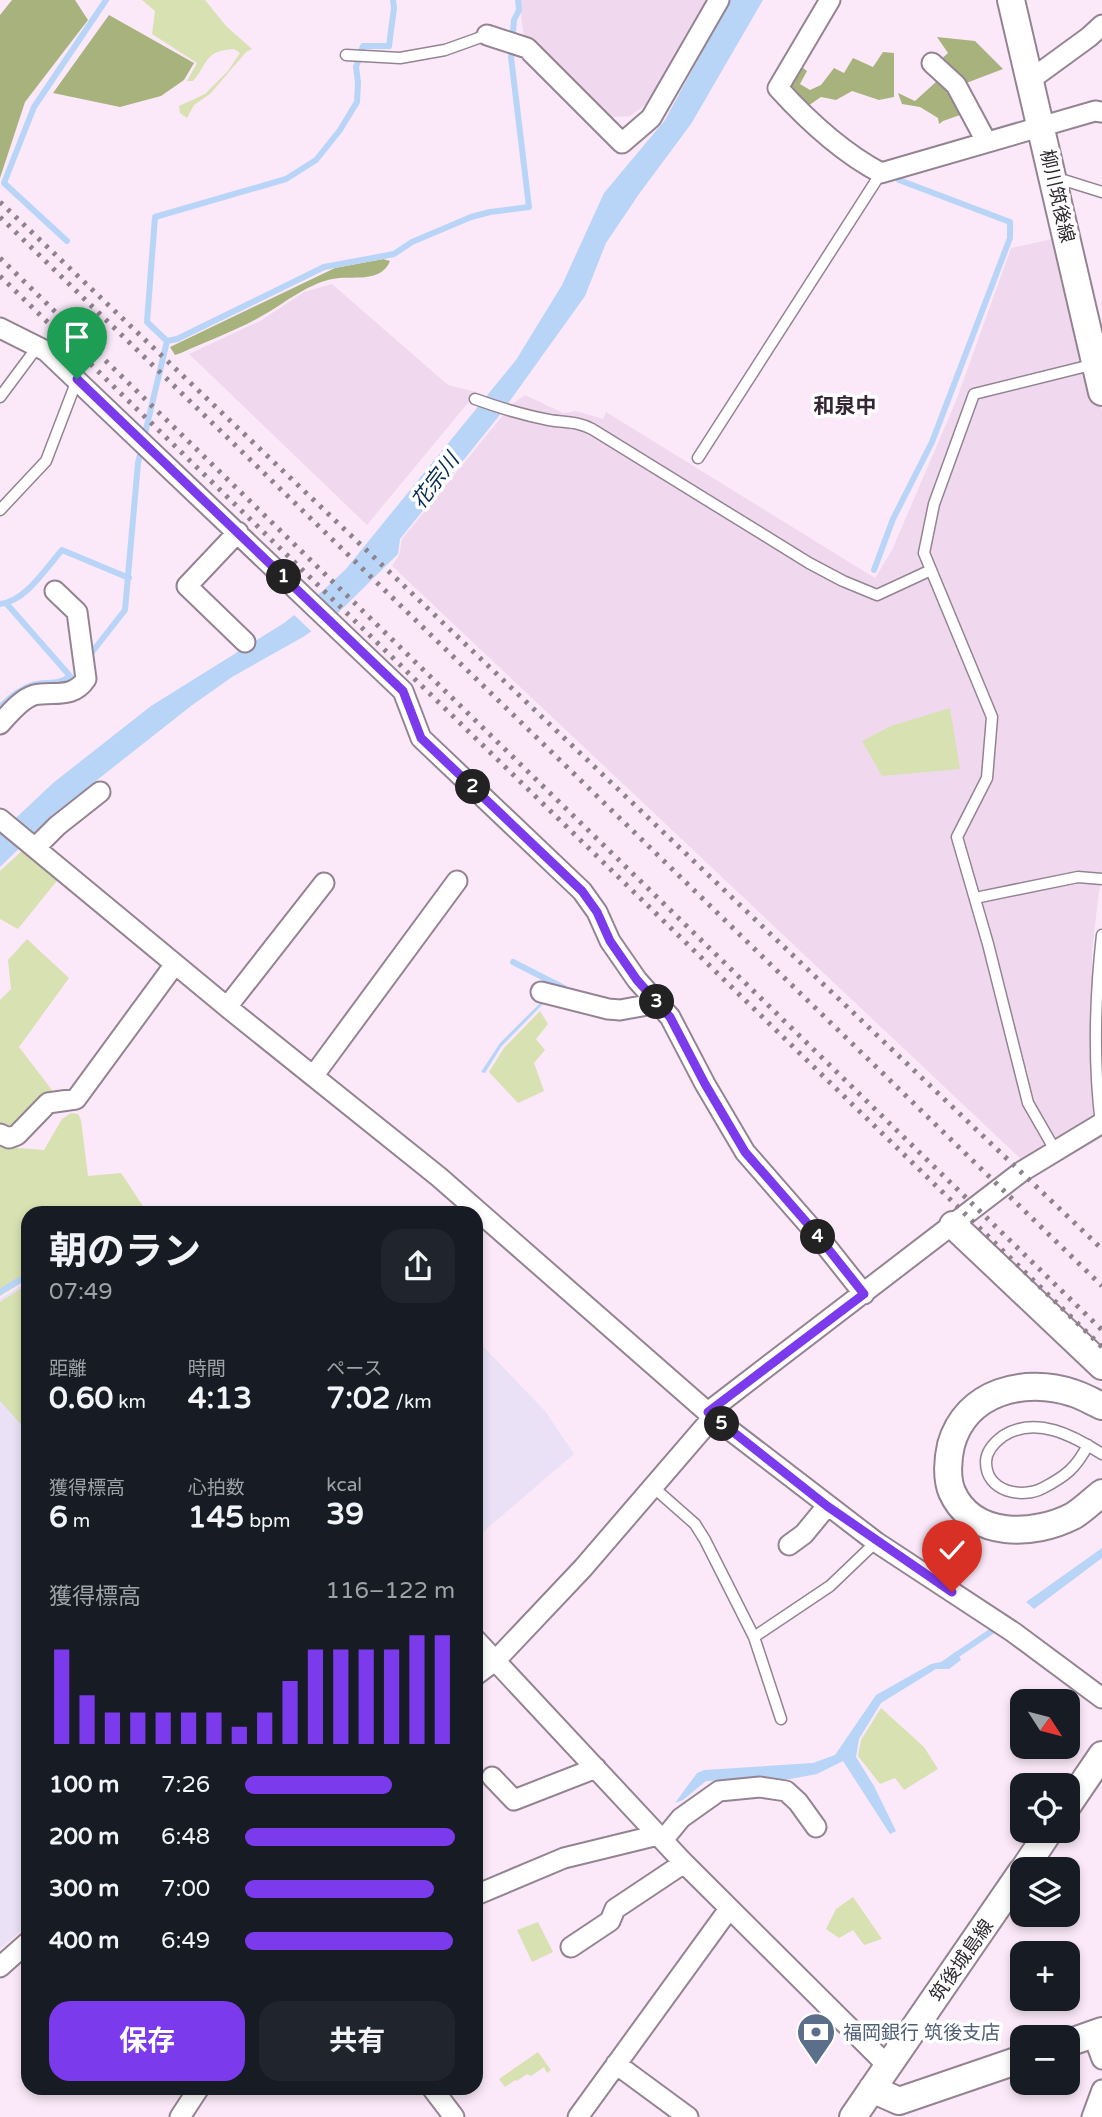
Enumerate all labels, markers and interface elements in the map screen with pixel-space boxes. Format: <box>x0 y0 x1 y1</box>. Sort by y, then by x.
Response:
street label: 柳川筑後線 <box>1036 147 1078 245</box>
pin <box>47 307 107 379</box>
icon: arrive <box>58 318 96 356</box>
district label: 和泉中 <box>814 394 877 419</box>
water label: 花宗川 <box>406 447 466 514</box>
pin: 1 <box>266 560 302 594</box>
text: 1 <box>278 565 289 587</box>
pin: 2 <box>456 770 490 804</box>
text: 2 <box>467 775 478 797</box>
pin: 3 <box>640 984 674 1020</box>
text: 3 <box>651 990 662 1012</box>
pin: 4 <box>800 1220 836 1254</box>
text: 4 <box>812 1225 823 1247</box>
text: 朝のラン <box>49 1229 201 1275</box>
button: share <box>381 1229 455 1303</box>
text: 07:49 <box>49 1278 113 1306</box>
text: 距離 <box>49 1358 87 1380</box>
text: 時間 <box>188 1358 226 1380</box>
text: ペース <box>326 1358 382 1380</box>
text: 0.60 <box>49 1380 113 1417</box>
text: 4:13 <box>188 1380 252 1417</box>
text: 7:02 <box>326 1380 391 1417</box>
text: km <box>113 1391 146 1413</box>
text: /km <box>391 1391 432 1413</box>
pin: 5 <box>704 1406 740 1442</box>
text: 5 <box>716 1412 727 1434</box>
text: kcal <box>326 1474 362 1496</box>
text: 獲得標高 <box>49 1477 125 1499</box>
text: 心拍数 <box>188 1477 245 1499</box>
text: 39 <box>326 1496 364 1533</box>
text: 6 <box>49 1499 68 1536</box>
text: 145 <box>188 1499 244 1536</box>
text: m <box>68 1510 90 1532</box>
text: bpm <box>244 1510 291 1532</box>
pin <box>922 1520 982 1592</box>
icon: check <box>933 1531 971 1569</box>
text: 116–122 m <box>326 1577 455 1605</box>
text: 獲得標高 <box>49 1583 141 1611</box>
north arrow <box>1010 1689 1080 1759</box>
map controls <box>1010 1689 1080 2095</box>
text: 100 m <box>49 1771 119 1799</box>
text: 7:26 <box>161 1771 210 1799</box>
button: locate <box>1010 1773 1080 1843</box>
text: 200 m <box>49 1823 119 1851</box>
text: 6:48 <box>161 1823 210 1851</box>
button: layers <box>1010 1857 1080 1927</box>
text: 300 m <box>49 1875 119 1903</box>
text: 7:00 <box>161 1875 210 1903</box>
street label: 筑後城島線 <box>926 1915 998 2006</box>
text: 400 m <box>49 1927 119 1955</box>
text: 6:49 <box>161 1927 210 1955</box>
button: + <box>1010 1941 1080 2011</box>
button: 保存 <box>49 2001 245 2081</box>
button: 共有 <box>259 2001 455 2081</box>
bank icon: 福岡銀行 筑後支店 <box>795 2011 837 2066</box>
place label: 福岡銀行 筑後支店 <box>843 2022 1000 2044</box>
button: − <box>1010 2025 1080 2095</box>

